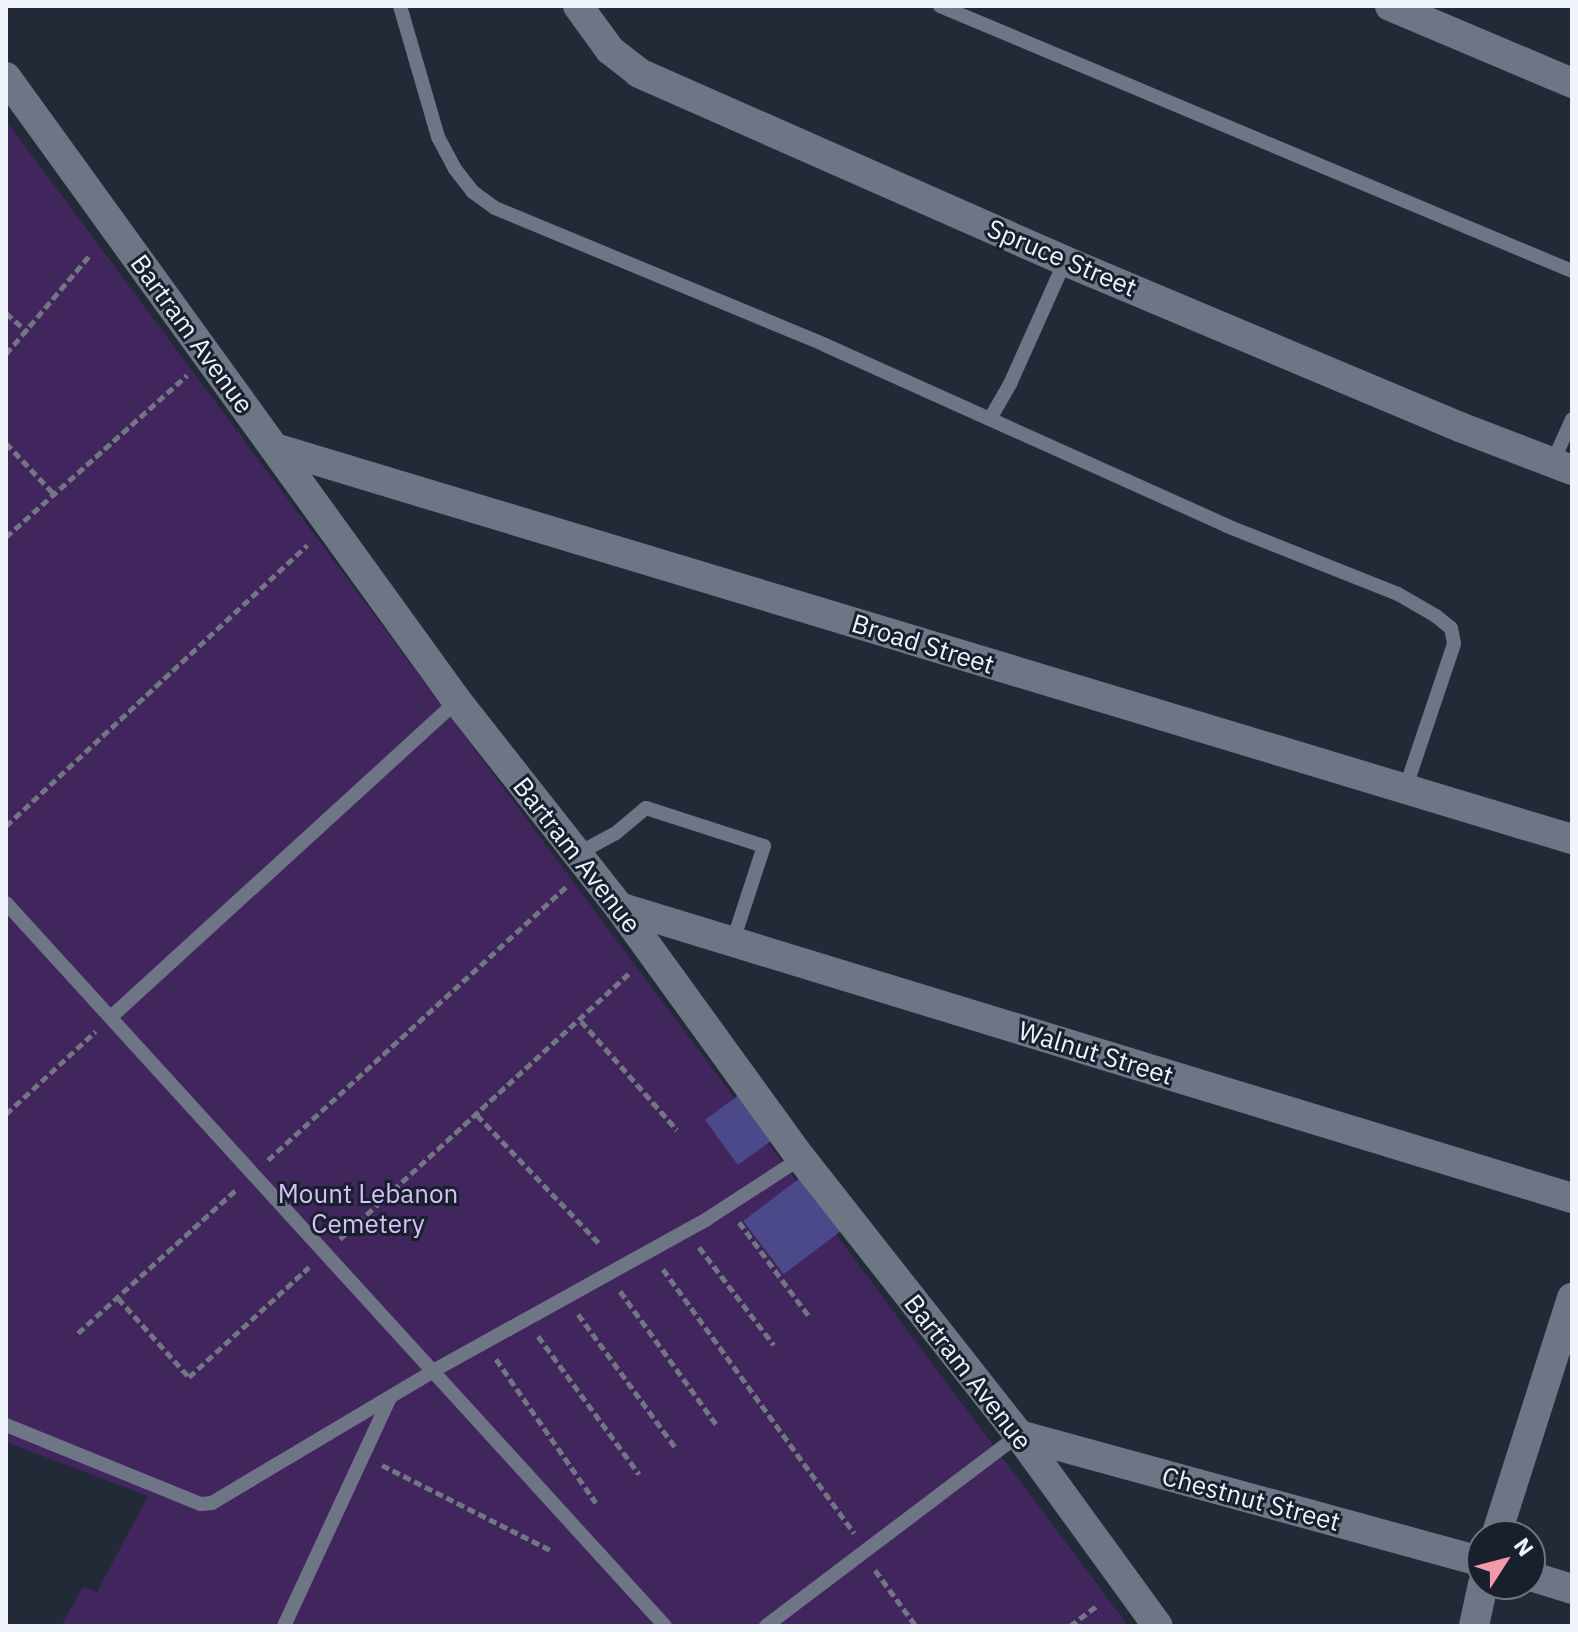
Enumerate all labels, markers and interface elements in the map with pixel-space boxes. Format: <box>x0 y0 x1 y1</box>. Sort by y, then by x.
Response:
street label: Spruce Street <box>983 213 1141 303</box>
street label: Bartram Avenue <box>124 249 260 419</box>
street label: Broad Street <box>848 608 998 680</box>
street label: Bartram Avenue <box>507 771 647 939</box>
street label: Walnut Street <box>1015 1015 1177 1091</box>
park label: Mount Lebanon Cemetery <box>278 1178 458 1240</box>
street label: Bartram Avenue <box>898 1288 1038 1456</box>
street label: Chestnut Street <box>1159 1460 1343 1538</box>
north arrow <box>1466 1520 1546 1600</box>
text: N <box>1508 1532 1541 1562</box>

